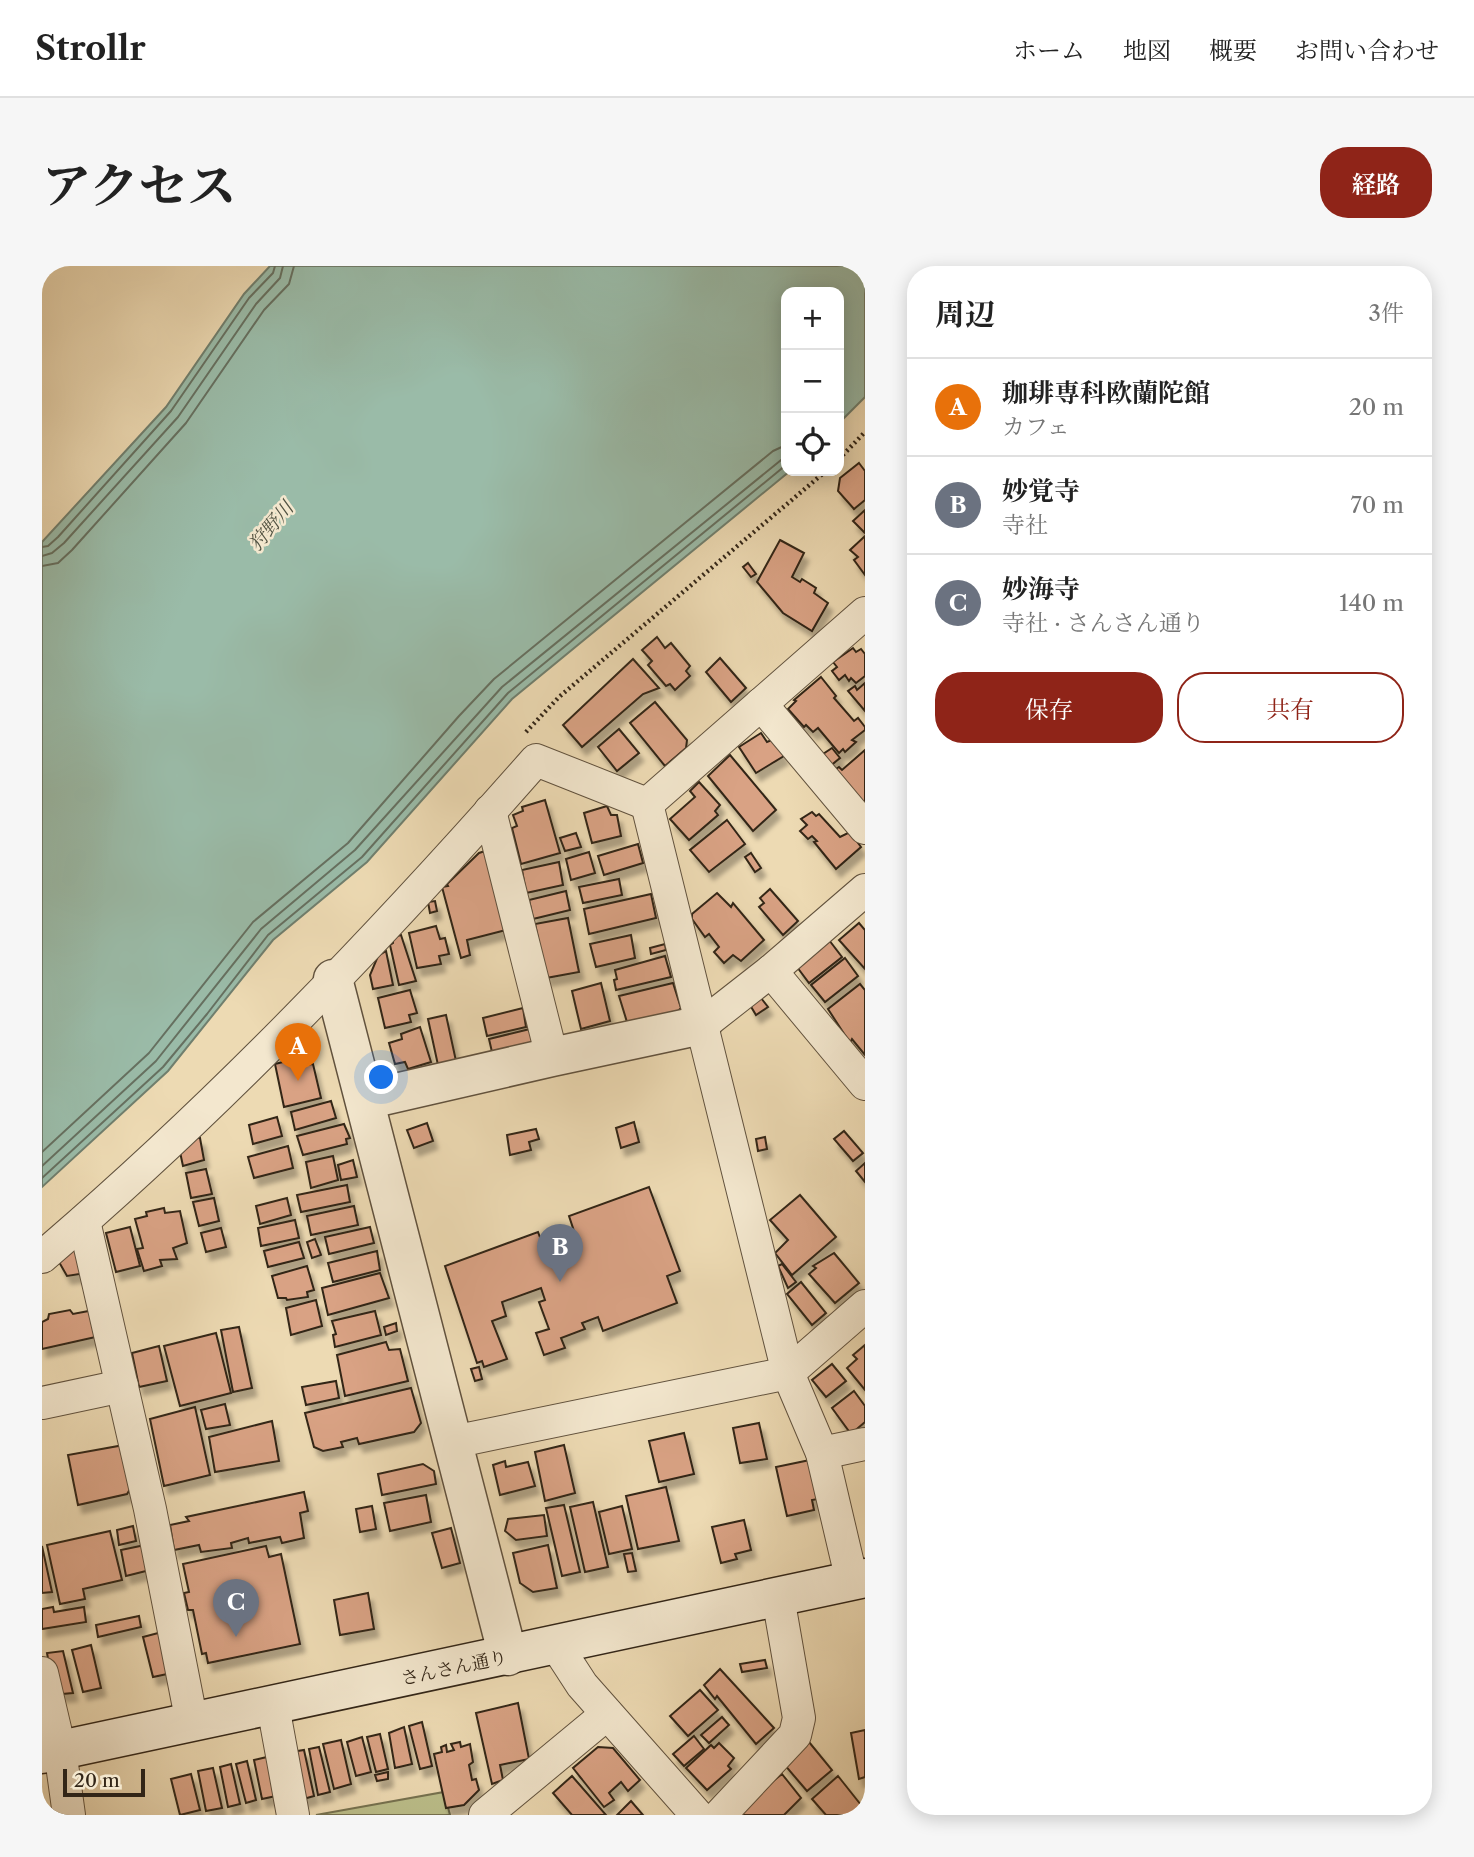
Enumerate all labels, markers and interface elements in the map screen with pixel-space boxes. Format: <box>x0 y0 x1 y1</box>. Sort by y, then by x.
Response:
text: Strollr <box>35 28 146 69</box>
text: ホーム <box>1013 36 1085 65</box>
text: 地図 <box>1123 36 1171 65</box>
text: 概要 <box>1209 36 1257 65</box>
text: お問い合わせ <box>1295 36 1439 65</box>
button: 経路 <box>1320 147 1432 218</box>
text: アクセス <box>42 155 237 216</box>
map controls <box>781 287 844 476</box>
button: + <box>781 287 844 350</box>
text: 周辺 <box>935 296 995 333</box>
text: 3件 <box>1368 299 1404 327</box>
button: − <box>781 350 844 413</box>
text: 珈琲専科欧蘭陀館 <box>1002 377 1210 409</box>
text: A <box>949 393 967 421</box>
text: 20 m <box>1349 393 1404 421</box>
button: locate <box>781 413 844 476</box>
text: カフェ <box>1002 413 1070 441</box>
text: 妙覚寺 <box>1002 475 1080 507</box>
text: B <box>949 491 967 519</box>
text: 70 m <box>1351 491 1404 519</box>
water label: 狩野川 <box>244 495 299 555</box>
text: 寺社 <box>1002 511 1048 539</box>
text: 妙海寺 <box>1002 573 1080 605</box>
text: C <box>949 589 967 617</box>
text: 140 m <box>1339 589 1404 617</box>
text: 寺社 · さんさん通り <box>1002 609 1205 637</box>
button: 保存 <box>935 672 1163 743</box>
button: 共有 <box>1177 672 1404 743</box>
pin: A <box>275 1023 321 1081</box>
your location <box>364 1060 398 1094</box>
pin: B <box>537 1224 583 1282</box>
pin: C <box>213 1579 259 1637</box>
street label: さんさん通り <box>399 1646 509 1690</box>
scale bar <box>63 1766 145 1798</box>
text: 20 m <box>74 1769 120 1792</box>

